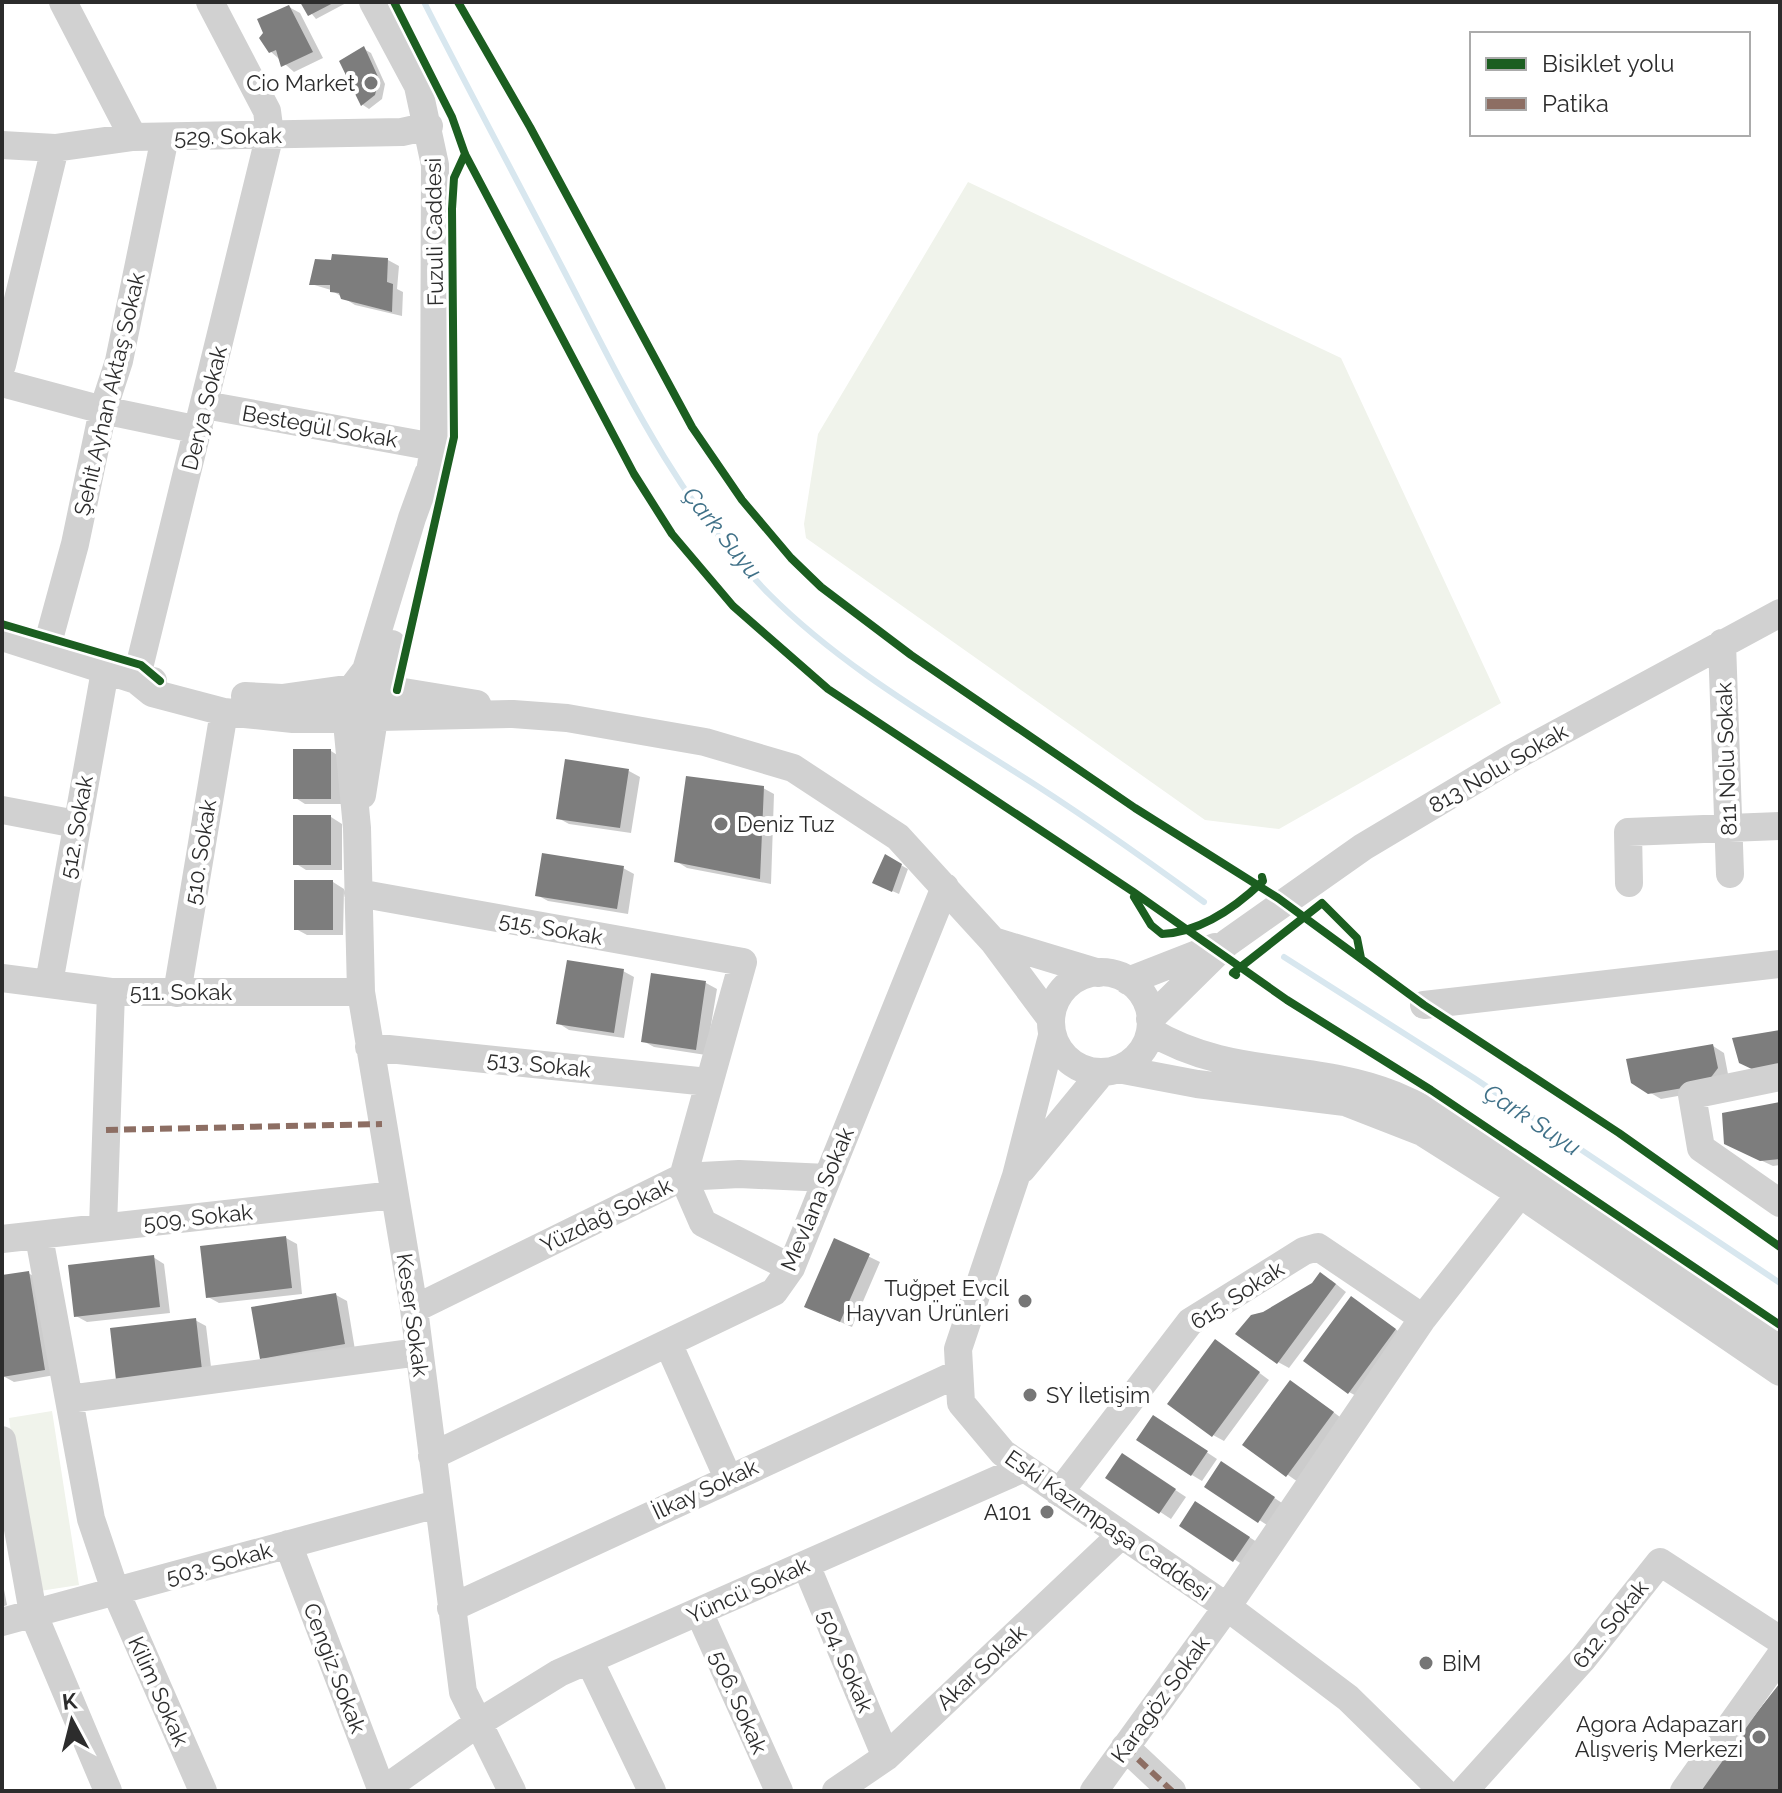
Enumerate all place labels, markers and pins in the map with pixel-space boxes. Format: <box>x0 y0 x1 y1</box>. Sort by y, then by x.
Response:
place label: Cio Market <box>246 70 356 96</box>
marker: Cio Market <box>362 74 380 92</box>
place label: Deniz Tuz <box>737 811 835 837</box>
marker: Deniz Tuz <box>712 815 730 833</box>
place label: Tuğpet Evcil Hayvan Ürünleri <box>846 1275 1009 1326</box>
marker: Tuğpet Evcil Hayvan Ürünleri <box>1016 1292 1034 1310</box>
place label: SY İletişim <box>1046 1382 1150 1408</box>
marker: SY İletişim <box>1021 1386 1039 1404</box>
place label: A101 <box>984 1499 1031 1525</box>
marker: A101 <box>1038 1503 1056 1521</box>
place label: BİM <box>1442 1650 1481 1676</box>
marker: BİM <box>1417 1654 1435 1672</box>
place label: Agora Adapazarı Alışveriş Merkezi <box>1575 1711 1743 1762</box>
marker: Agora Adapazarı Alışveriş Merkezi <box>1750 1728 1768 1746</box>

